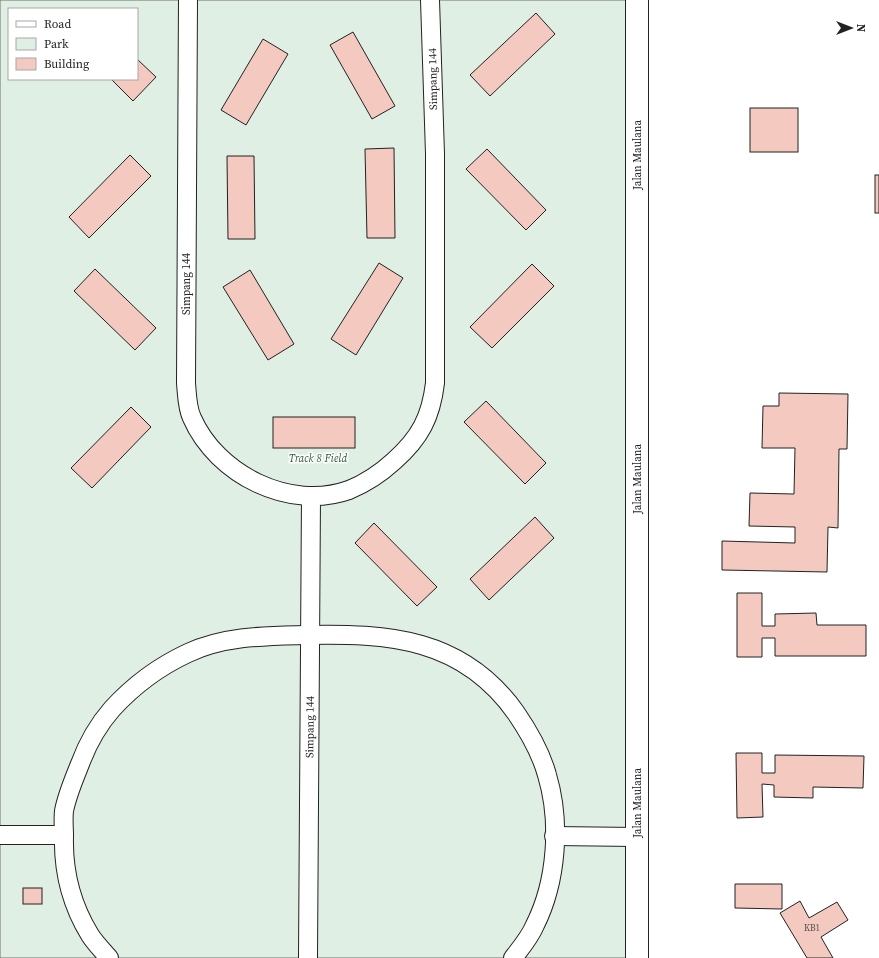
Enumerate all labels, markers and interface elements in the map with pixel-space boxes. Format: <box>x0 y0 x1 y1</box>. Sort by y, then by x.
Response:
legend <box>8 8 138 80</box>
north arrow <box>831 8 871 48</box>
text: Road <box>44 16 71 32</box>
text: N <box>853 24 868 32</box>
text: Park <box>44 36 69 52</box>
street label: Simpang 144 <box>425 47 441 110</box>
text: Building <box>44 56 89 72</box>
street label: Jalan Maulana <box>630 120 645 191</box>
street label: Simpang 144 <box>179 252 194 315</box>
street label: Jalan Maulana <box>630 444 645 515</box>
park label: Track 8 Field <box>289 451 347 466</box>
street label: Simpang 144 <box>302 695 317 758</box>
street label: Jalan Maulana <box>630 768 645 839</box>
house number: KB1 <box>804 922 820 934</box>

